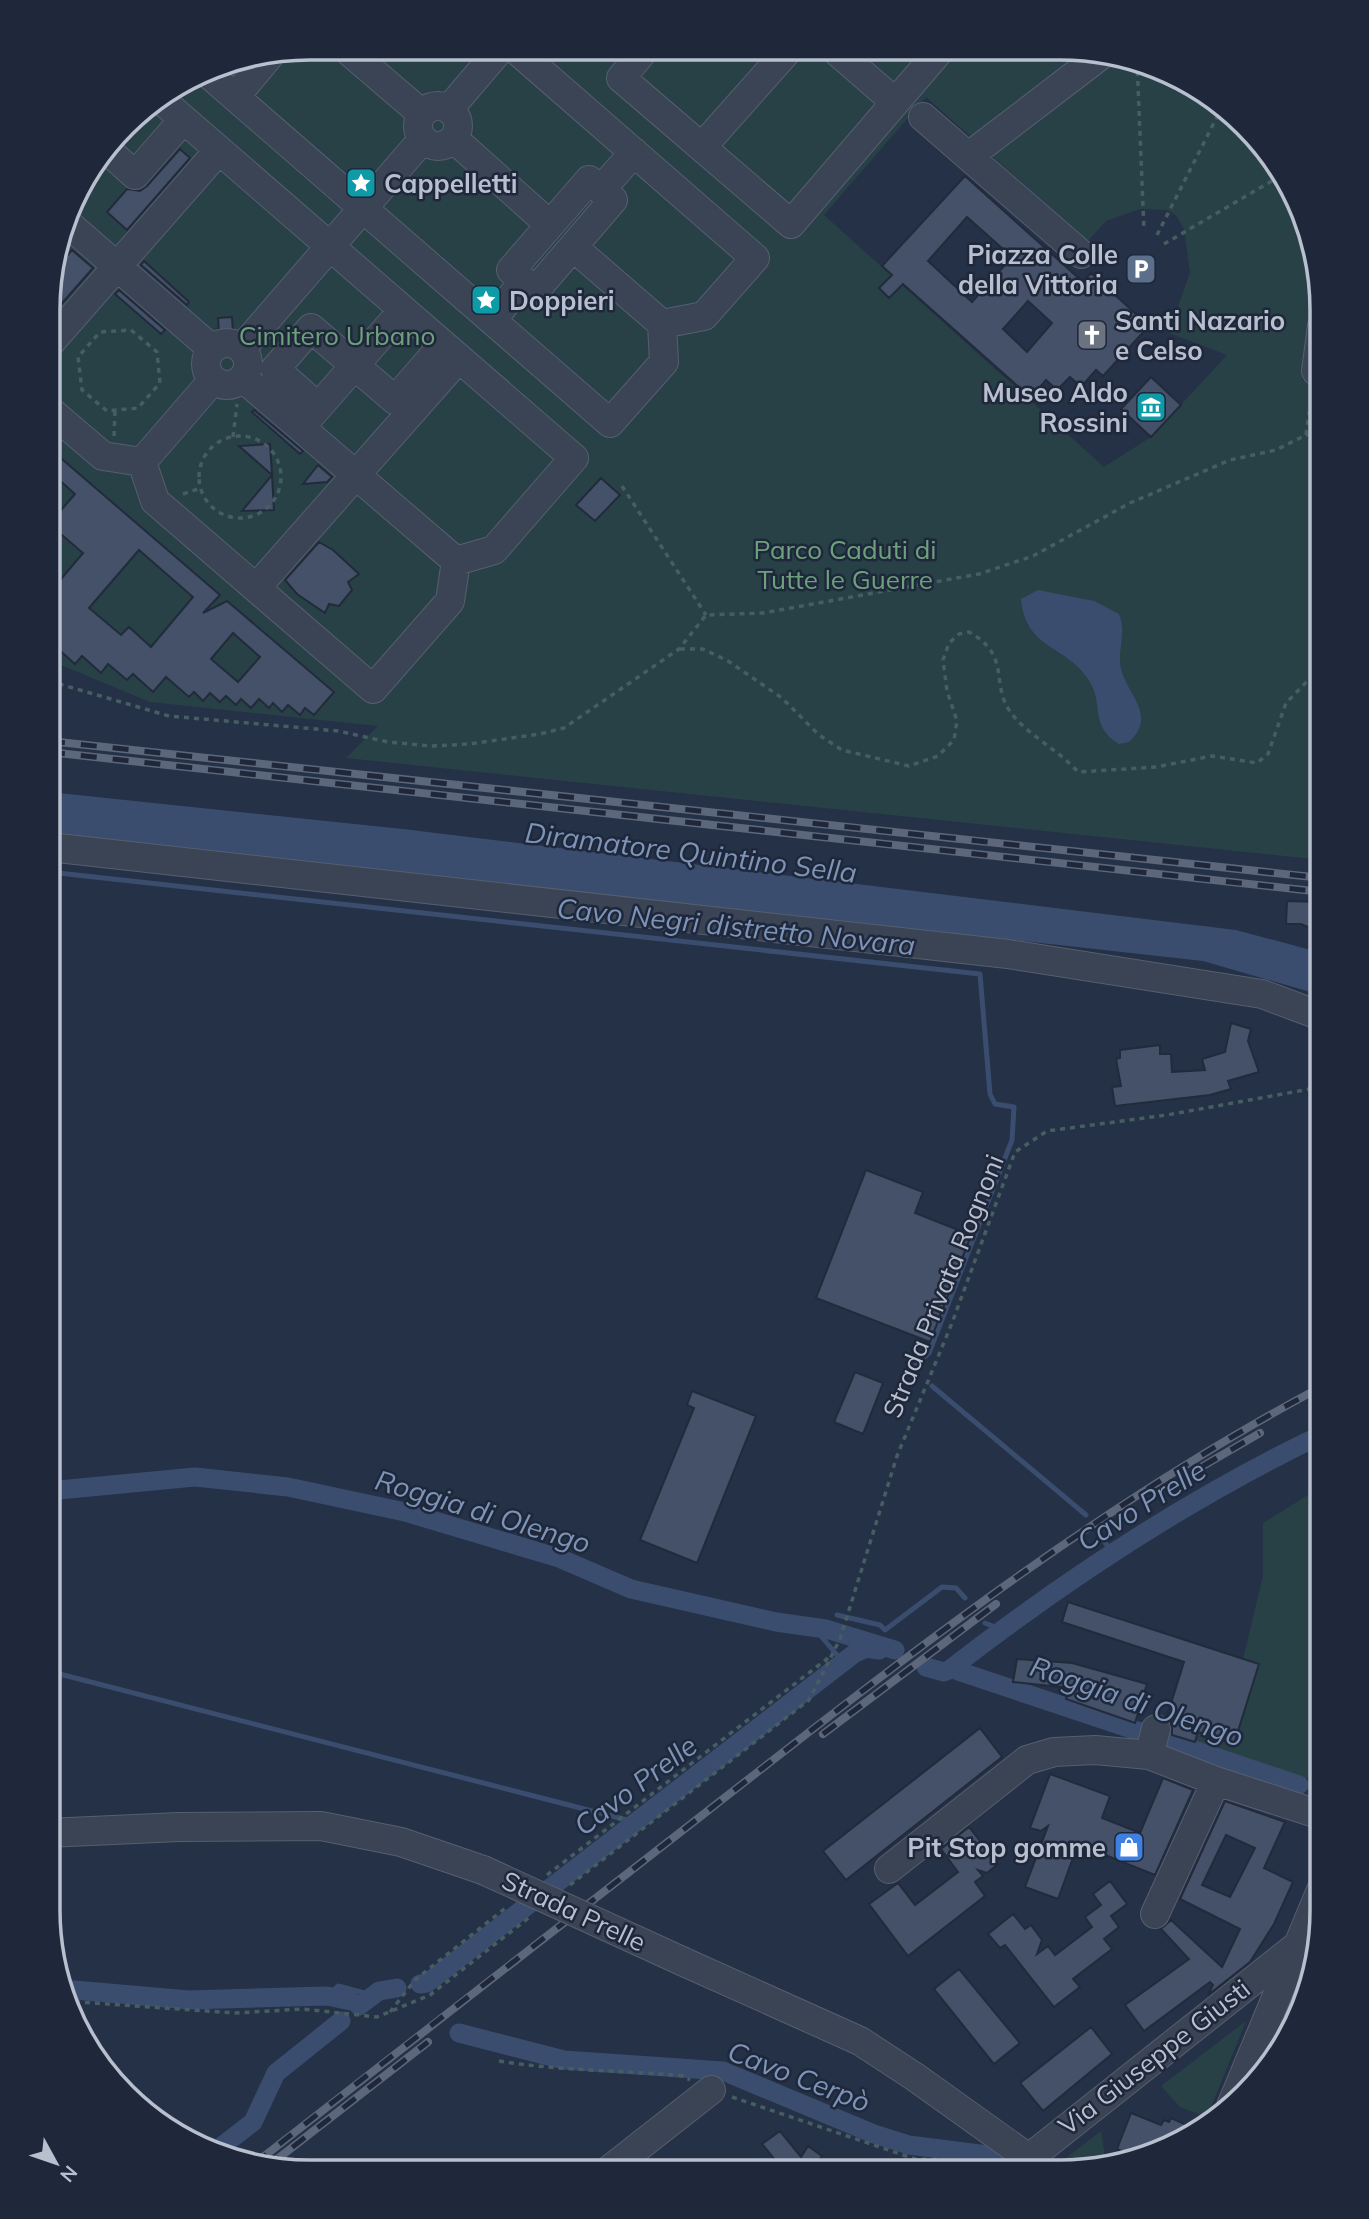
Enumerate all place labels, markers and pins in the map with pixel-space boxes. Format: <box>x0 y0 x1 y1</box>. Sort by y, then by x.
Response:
place icon: Cappelletti <box>344 166 378 200</box>
place label: Cappelletti <box>384 167 517 200</box>
place label: Piazza Colle della Vittoria <box>958 238 1118 301</box>
parking icon: Piazza Colle della Vittoria <box>1124 252 1158 286</box>
place icon: Doppieri <box>469 283 503 317</box>
place label: Doppieri <box>509 284 614 317</box>
place label: Santi Nazario e Celso <box>1115 304 1285 367</box>
church icon: Santi Nazario e Celso <box>1075 318 1109 352</box>
place label: Museo Aldo Rossini <box>982 376 1128 439</box>
museum icon: Museo Aldo Rossini <box>1134 390 1168 424</box>
shop icon: Pit Stop gomme <box>1112 1830 1146 1864</box>
place label: Pit Stop gomme <box>907 1831 1106 1864</box>

